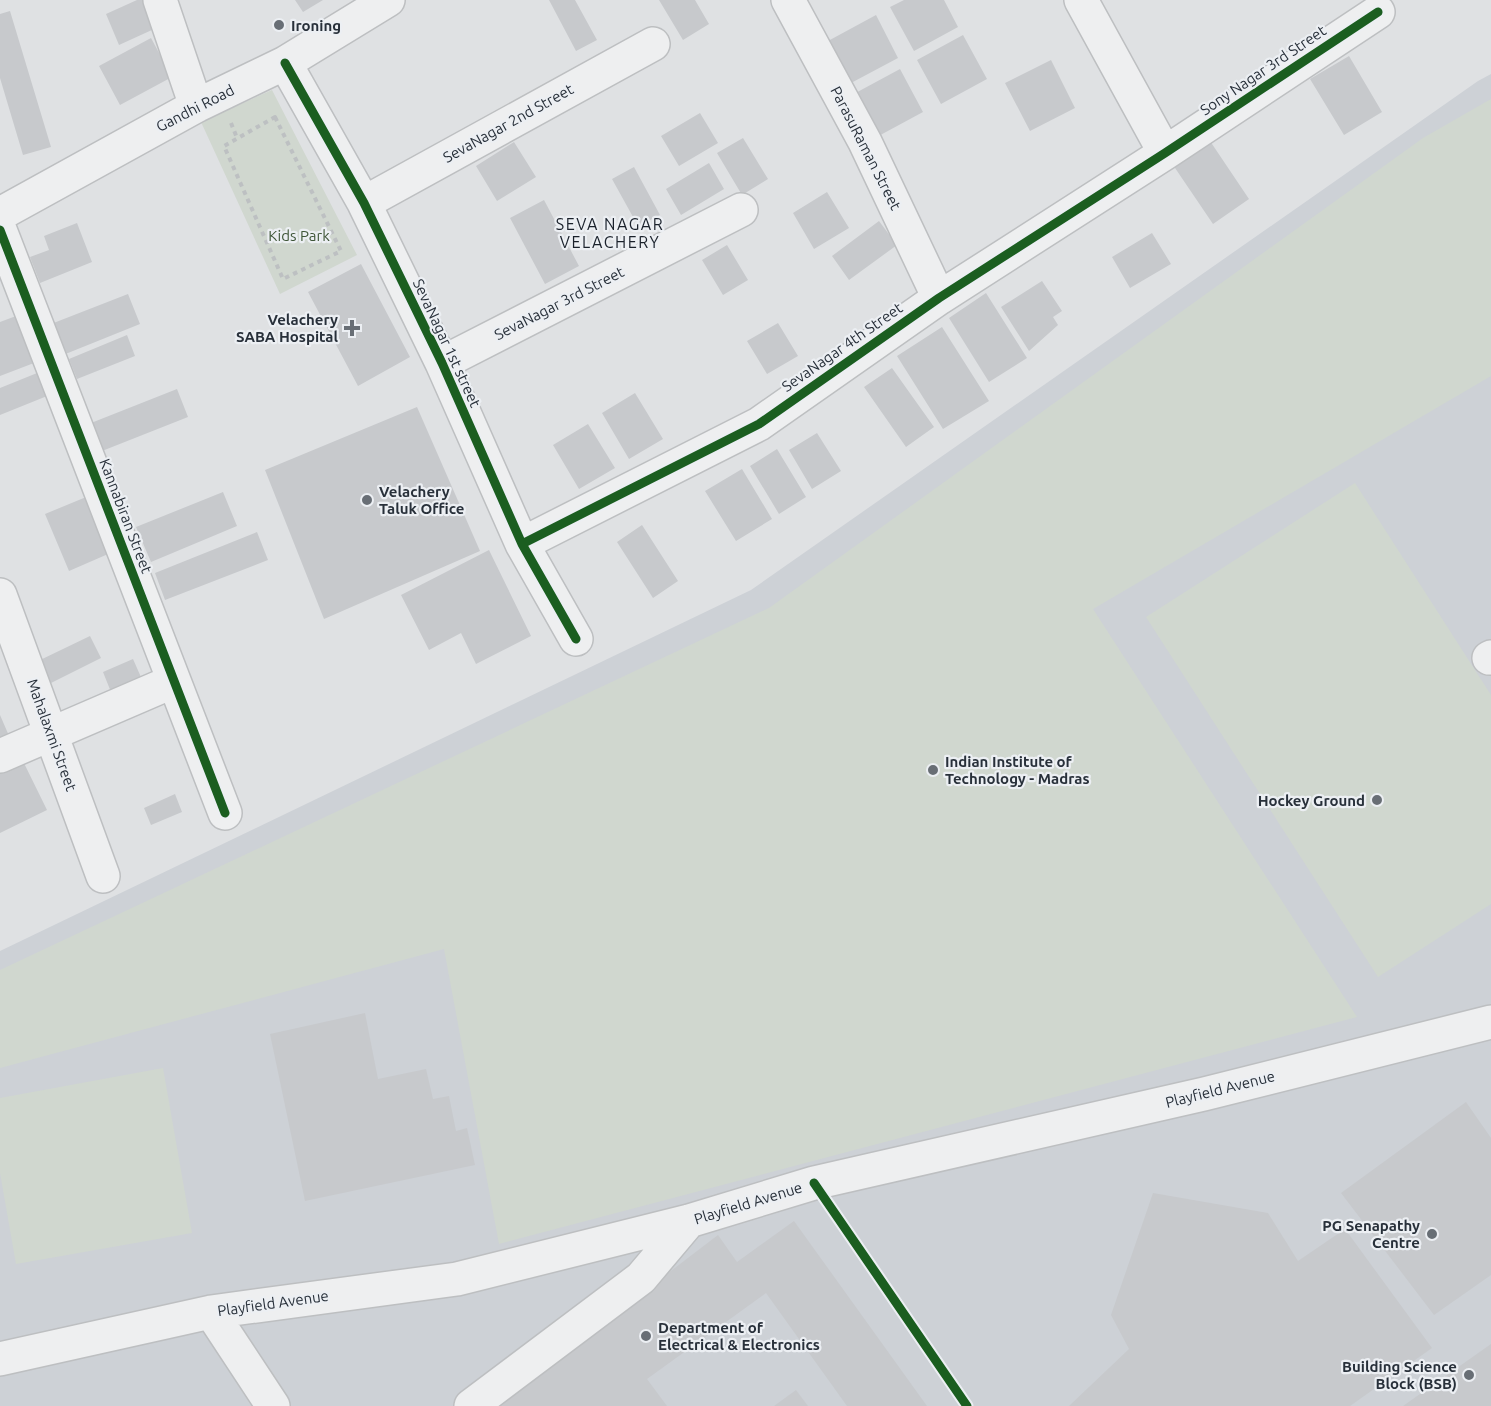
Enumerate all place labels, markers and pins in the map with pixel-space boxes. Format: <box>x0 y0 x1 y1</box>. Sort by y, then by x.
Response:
place label: Ironing <box>291 17 341 34</box>
marker: Ironing <box>272 18 286 32</box>
place label: Velachery SABA Hospital <box>236 311 338 345</box>
marker: Velachery SABA Hospital <box>343 319 361 337</box>
place label: Velachery Taluk Office <box>379 483 464 517</box>
marker: Velachery Taluk Office <box>360 493 374 507</box>
place label: Indian Institute of Technology - Madras <box>945 753 1090 787</box>
marker: Indian Institute of Technology - Madras <box>926 763 940 777</box>
place label: Hockey Ground <box>1258 792 1365 809</box>
marker: Hockey Ground <box>1370 793 1384 807</box>
place label: PG Senapathy Centre <box>1322 1217 1420 1251</box>
marker: PG Senapathy Centre <box>1425 1227 1439 1241</box>
place label: Department of Electrical & Electronics <box>658 1319 820 1353</box>
marker: Department of Electrical & Electronics <box>639 1329 653 1343</box>
place label: Building Science Block (BSB) <box>1342 1358 1457 1392</box>
marker: Building Science Block (BSB) <box>1462 1368 1476 1382</box>

